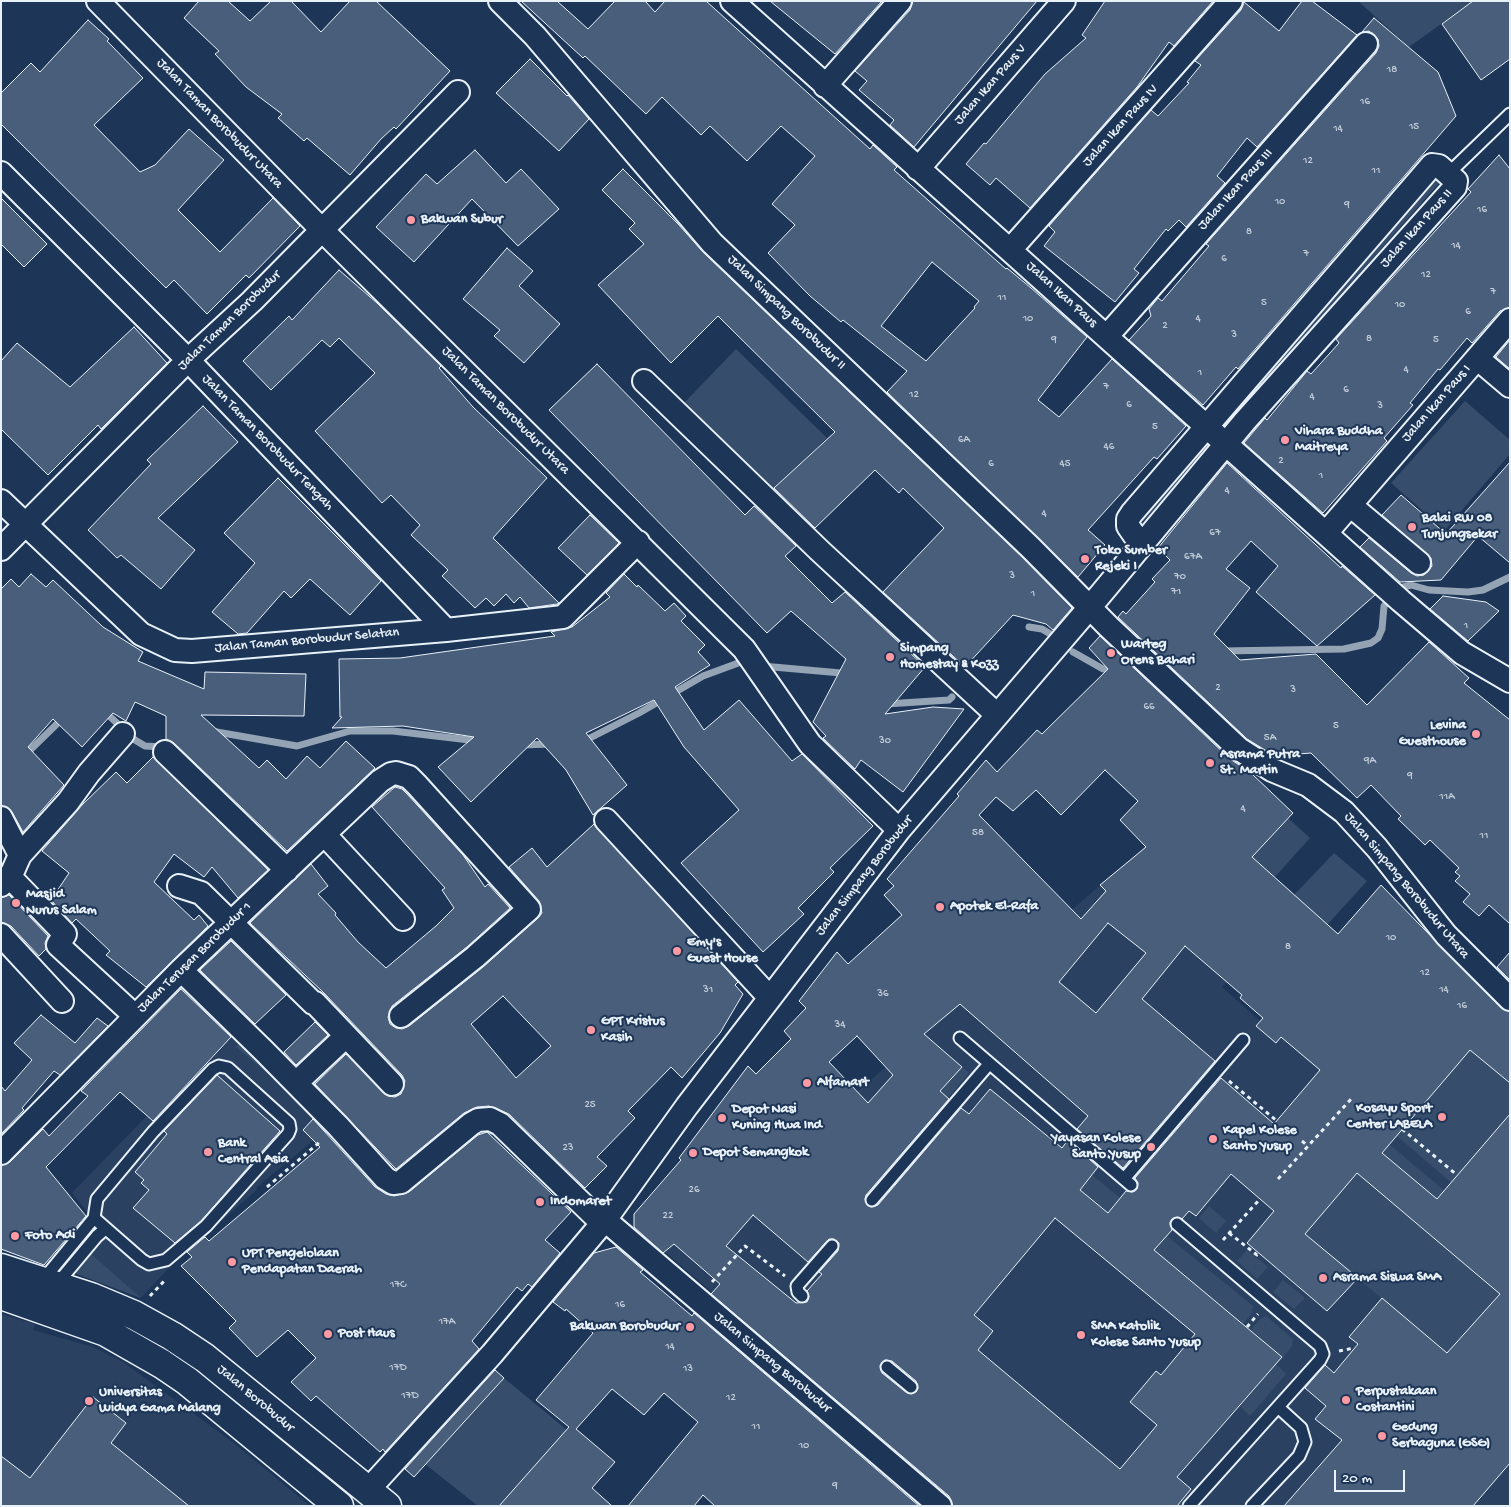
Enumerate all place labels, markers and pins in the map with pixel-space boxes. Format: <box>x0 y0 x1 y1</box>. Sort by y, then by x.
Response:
place label: Bakwan Subur <box>421 212 503 228</box>
marker: Bakwan Subur <box>405 214 417 226</box>
place label: Vihara Buddha Maitreya <box>1295 424 1383 457</box>
marker: Vihara Buddha Maitreya <box>1279 434 1291 446</box>
place label: Balai RW 08 Tunjungsekar <box>1422 511 1497 544</box>
marker: Balai RW 08 Tunjungsekar <box>1406 521 1418 533</box>
place label: Toko Sumber Rejeki I <box>1095 543 1167 576</box>
marker: Toko Sumber Rejeki I <box>1079 553 1091 565</box>
place label: Warteg Orens Bahari <box>1121 637 1195 670</box>
place label: Simpang Homestay & Kozz <box>900 641 998 674</box>
marker: Warteg Orens Bahari <box>1105 647 1117 659</box>
marker: Simpang Homestay & Kozz <box>884 651 896 663</box>
place label: Levina Guesthouse <box>1399 718 1466 750</box>
marker: Levina Guesthouse <box>1470 728 1482 740</box>
place label: Asrama Putra St. Martin <box>1220 747 1300 780</box>
marker: Asrama Putra St. Martin <box>1204 757 1216 769</box>
place label: Masjid Nurus Salam <box>26 887 97 920</box>
marker: Masjid Nurus Salam <box>10 897 22 909</box>
place label: Apotek El-Rafa <box>950 899 1038 915</box>
marker: Apotek El-Rafa <box>934 901 946 913</box>
place label: Emy's Guest House <box>687 935 758 968</box>
marker: Emy's Guest House <box>671 945 683 957</box>
place label: GPT Kristus Kasih <box>601 1014 665 1046</box>
marker: GPT Kristus Kasih <box>585 1024 597 1036</box>
place label: Alfamart <box>817 1075 869 1091</box>
marker: Alfamart <box>801 1077 813 1089</box>
place label: Kosayu Sport Center LABELA <box>1347 1101 1432 1134</box>
place label: Depot Nasi Kuning Hwa Ind <box>732 1102 822 1134</box>
marker: Kosayu Sport Center LABELA <box>1436 1111 1448 1123</box>
marker: Depot Nasi Kuning Hwa Ind <box>716 1112 728 1124</box>
place label: Kapel Kolese Santo Yusup <box>1223 1123 1297 1156</box>
place label: Yayasan Kolese Santo Yusup <box>1052 1131 1141 1164</box>
marker: Kapel Kolese Santo Yusup <box>1207 1133 1219 1145</box>
place label: Bank Central Asia <box>218 1136 289 1168</box>
marker: Yayasan Kolese Santo Yusup <box>1145 1141 1157 1153</box>
place label: Depot Semangkok <box>703 1145 808 1161</box>
marker: Bank Central Asia <box>202 1146 214 1158</box>
marker: Depot Semangkok <box>687 1147 699 1159</box>
place label: Indomaret <box>550 1194 611 1210</box>
marker: Indomaret <box>534 1196 546 1208</box>
place label: Foto Adi <box>25 1228 75 1244</box>
marker: Foto Adi <box>9 1230 21 1242</box>
place label: UPT Pengelolaan Pendapatan Daerah <box>242 1246 362 1278</box>
marker: UPT Pengelolaan Pendapatan Daerah <box>226 1256 238 1268</box>
place label: Asrama Siswa SMA <box>1333 1270 1441 1286</box>
marker: Asrama Siswa SMA <box>1317 1272 1329 1284</box>
place label: Bakwan Borobudur <box>570 1319 680 1335</box>
place label: SMA Katolik Kolese Santo Yusup <box>1091 1319 1201 1351</box>
marker: Bakwan Borobudur <box>684 1321 696 1333</box>
place label: Post Haus <box>338 1326 395 1342</box>
marker: Post Haus <box>322 1328 334 1340</box>
marker: SMA Katolik Kolese Santo Yusup <box>1075 1329 1087 1341</box>
place label: Perpustakaan Costantini <box>1356 1384 1436 1416</box>
place label: Universitas Widya Gama Malang <box>99 1385 221 1418</box>
marker: Perpustakaan Costantini <box>1340 1394 1352 1406</box>
marker: Universitas Widya Gama Malang <box>83 1395 95 1407</box>
place label: Gedung Serbaguna (GSG) <box>1392 1420 1490 1452</box>
marker: Gedung Serbaguna (GSG) <box>1376 1430 1388 1442</box>

